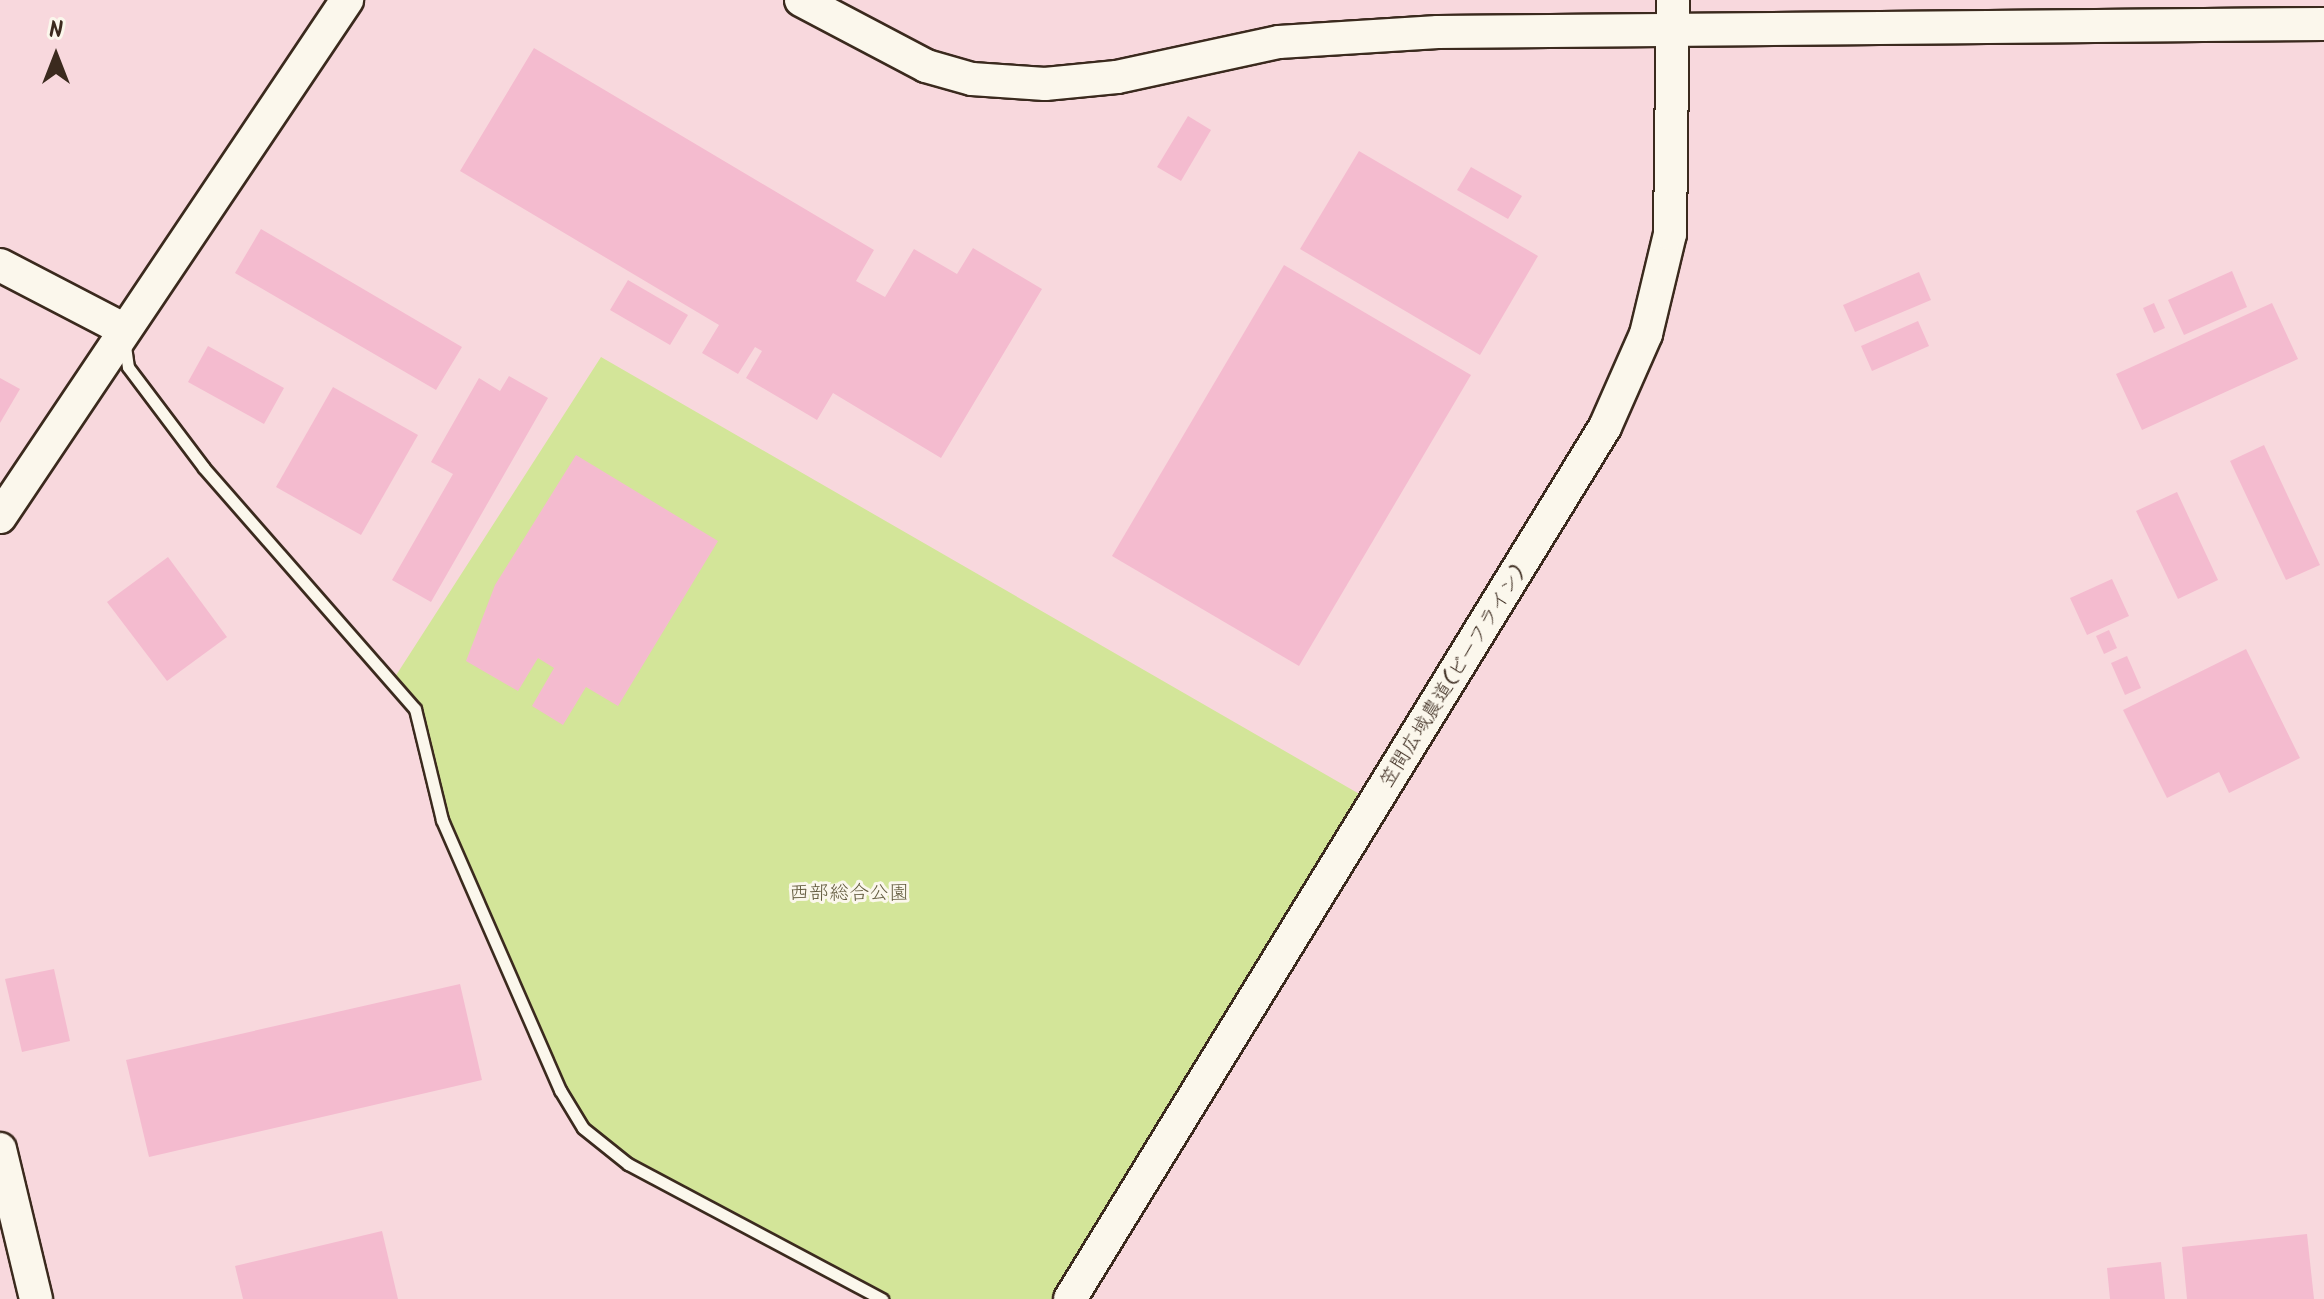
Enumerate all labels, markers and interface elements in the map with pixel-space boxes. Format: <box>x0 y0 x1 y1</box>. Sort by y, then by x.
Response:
text: N <box>49 14 63 49</box>
north arrow <box>16 16 96 96</box>
street label: 笠間広域農道(ビーフライン) <box>1375 561 1533 793</box>
park label: 西部総合公園 <box>789 882 909 906</box>

